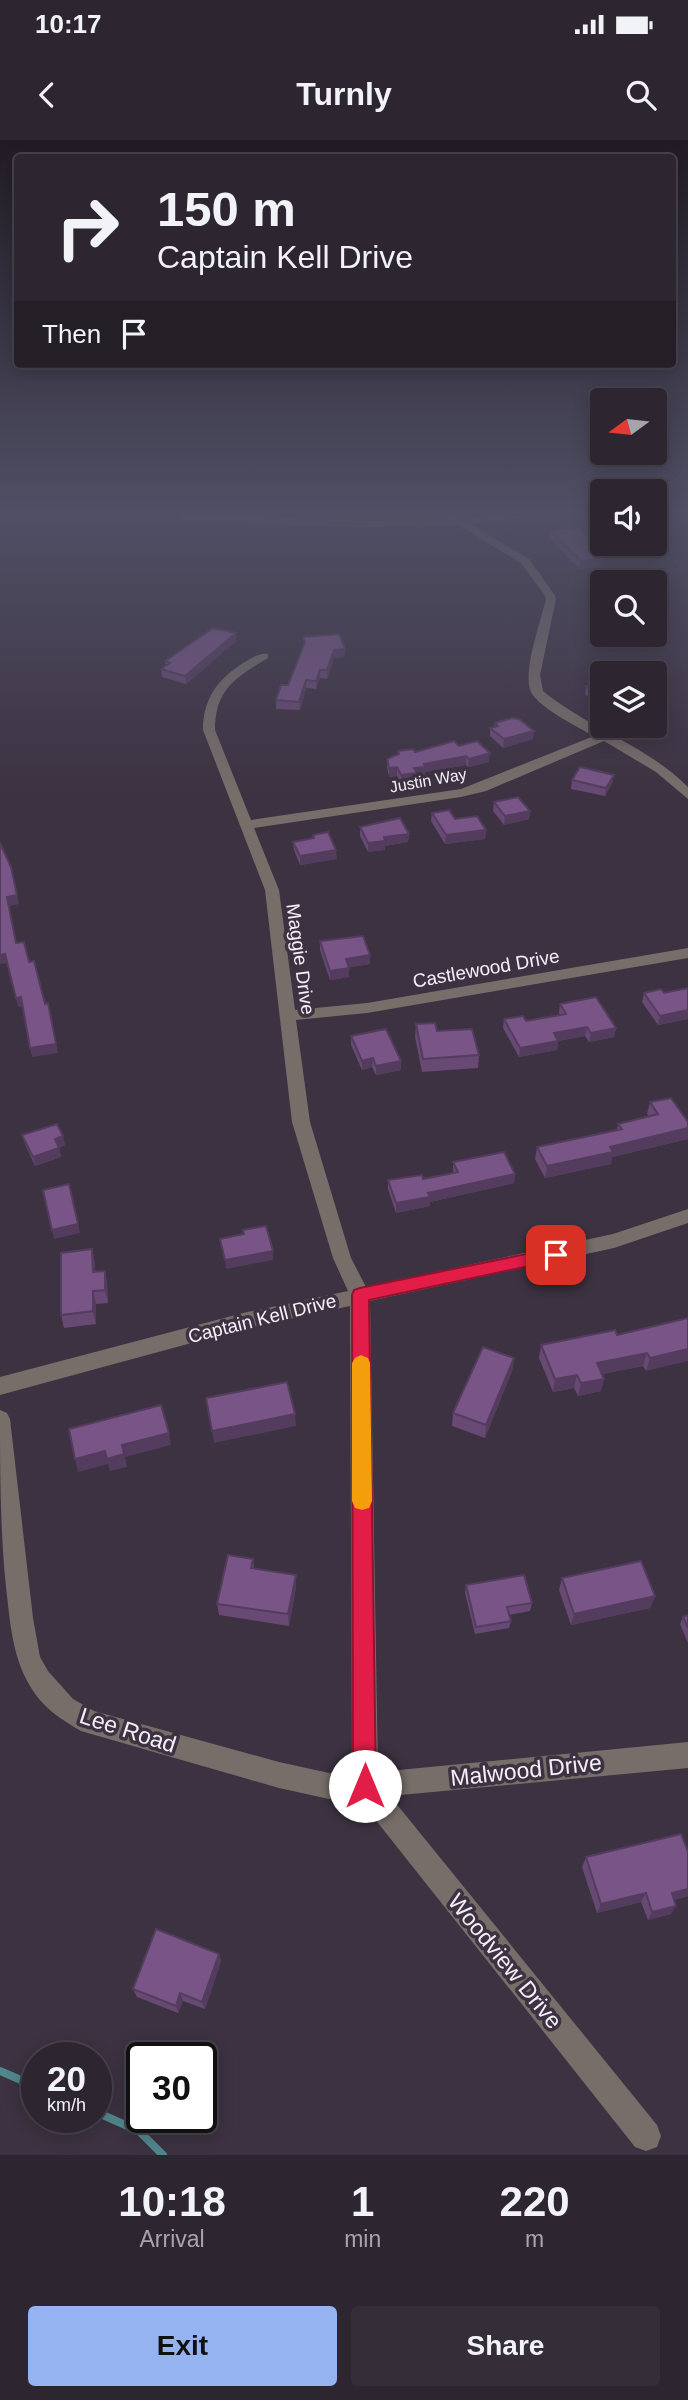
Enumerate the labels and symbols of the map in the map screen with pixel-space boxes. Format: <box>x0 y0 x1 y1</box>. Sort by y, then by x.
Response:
north arrow <box>590 388 667 466</box>
street label: Justin Way <box>388 765 468 796</box>
street label: Maggie Drive <box>282 902 319 1016</box>
street label: Castlewood Drive <box>411 945 561 992</box>
pin <box>526 1225 586 1285</box>
street label: Captain Kell Drive <box>186 1290 338 1347</box>
street label: Lee Road <box>77 1702 179 1758</box>
position arrow <box>328 1749 402 1823</box>
street label: Malwood Drive <box>449 1749 603 1791</box>
street label: Woodview Drive <box>443 1888 567 2034</box>
speed limit sign: 30 <box>126 2042 217 2133</box>

